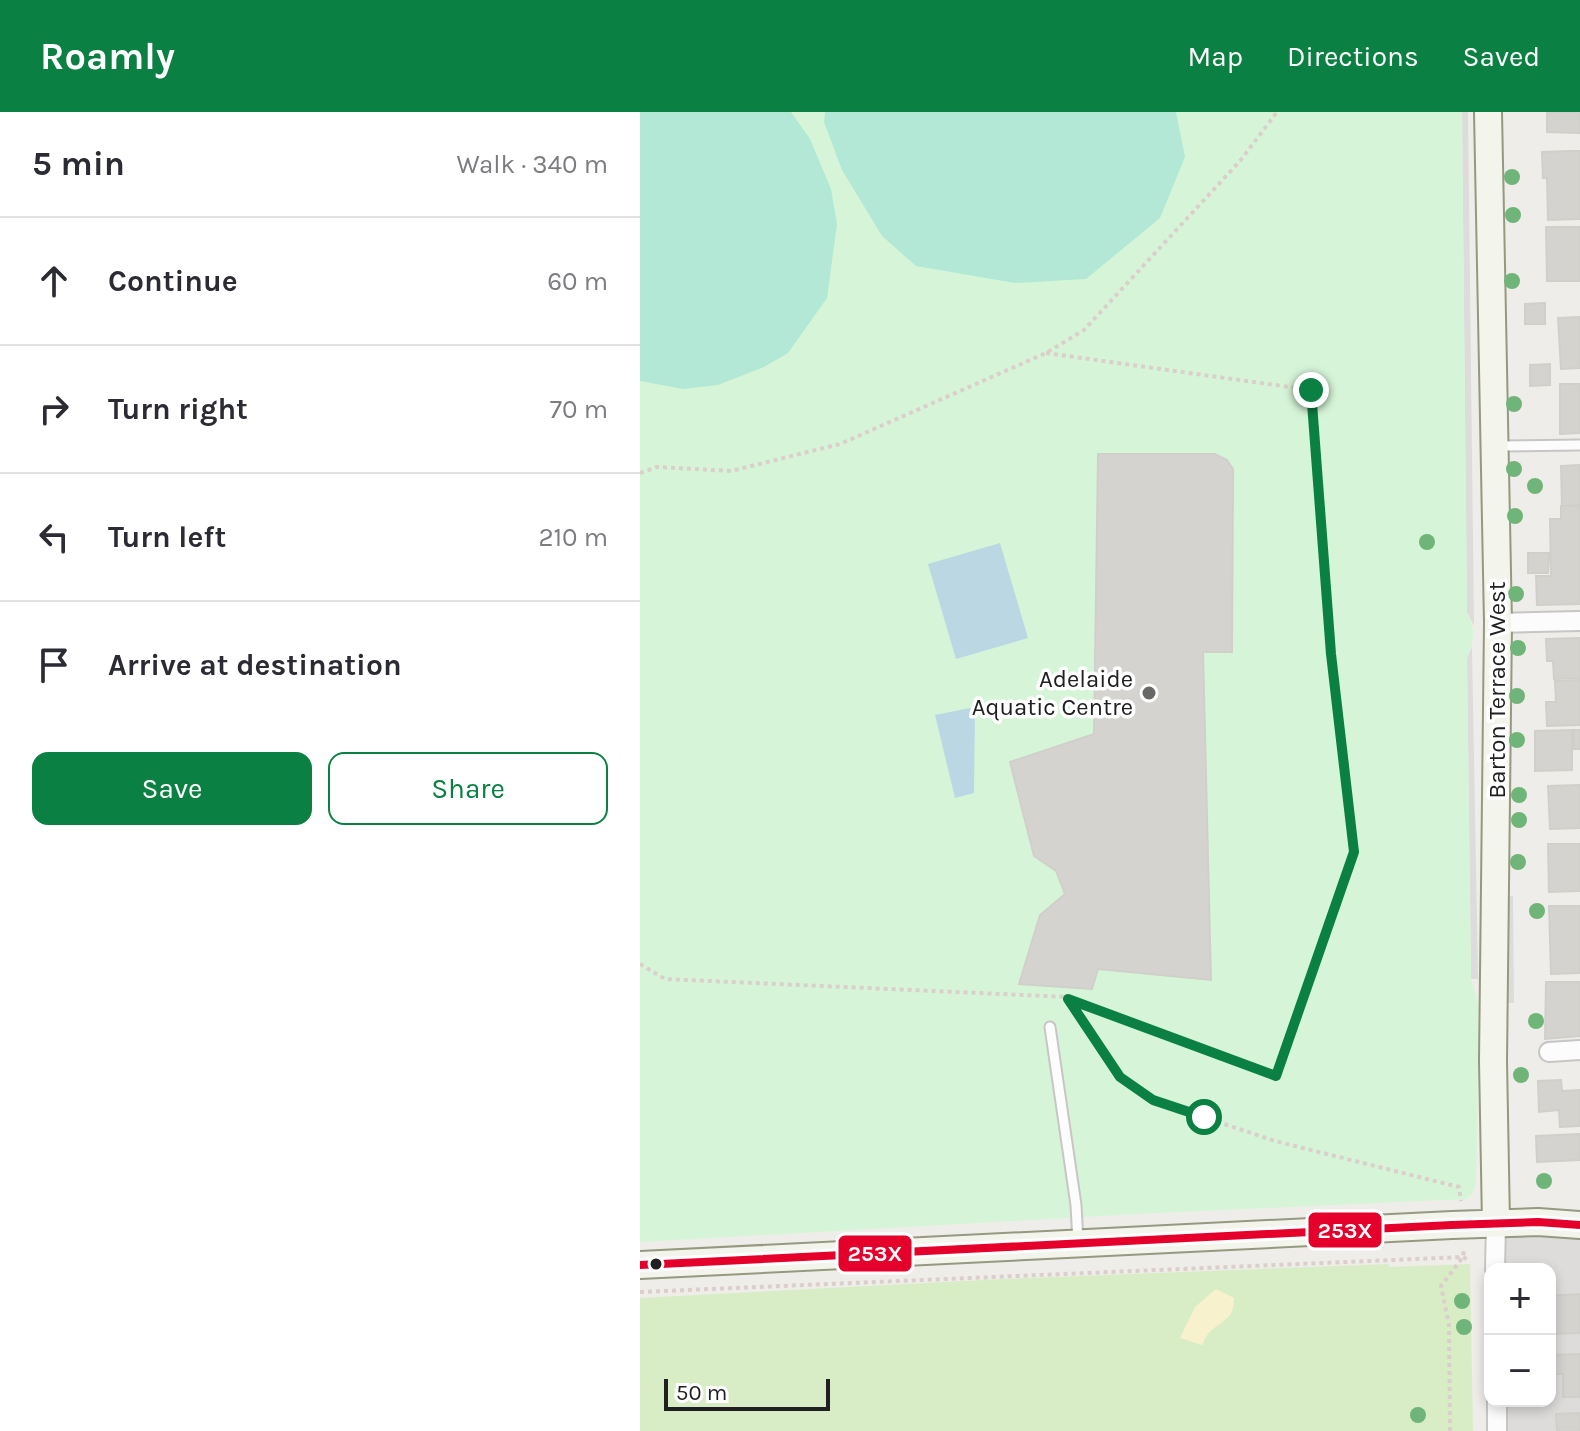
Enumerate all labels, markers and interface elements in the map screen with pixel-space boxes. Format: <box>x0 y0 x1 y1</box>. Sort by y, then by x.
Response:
text: Roamly <box>40 34 175 79</box>
text: Map <box>1188 40 1243 73</box>
text: Directions <box>1287 40 1419 73</box>
text: Saved <box>1463 40 1540 73</box>
text: 5 min <box>32 144 125 184</box>
text: Walk · 340 m <box>457 149 608 180</box>
icon: ahead <box>32 259 76 303</box>
text: Continue <box>108 263 238 299</box>
text: 60 m <box>547 266 608 297</box>
route end <box>1293 372 1329 408</box>
icon: right <box>32 387 76 431</box>
text: Turn right <box>108 391 248 427</box>
text: 70 m <box>550 394 608 425</box>
icon: left <box>32 515 76 559</box>
text: Turn left <box>108 519 226 555</box>
text: 210 m <box>538 522 608 553</box>
street label: Barton Terrace West <box>1483 581 1511 799</box>
icon: arrive <box>32 643 76 687</box>
text: Arrive at destination <box>108 647 402 683</box>
place label: Adelaide Aquatic Centre <box>972 665 1133 721</box>
marker: Adelaide Aquatic Centre <box>1140 684 1158 702</box>
button: Save <box>32 752 312 825</box>
button: Share <box>328 752 608 825</box>
route start <box>1186 1099 1222 1135</box>
line badge: 253X <box>1307 1211 1383 1249</box>
text: 253X <box>1318 1218 1372 1244</box>
line badge: 253X <box>837 1234 913 1273</box>
text: 253X <box>848 1241 902 1267</box>
unlabelled marker <box>648 1256 664 1272</box>
map controls <box>1484 1263 1556 1407</box>
button: + <box>1484 1263 1556 1335</box>
button: − <box>1484 1335 1556 1407</box>
scale bar <box>664 1375 830 1411</box>
text: 50 m <box>676 1380 727 1406</box>

